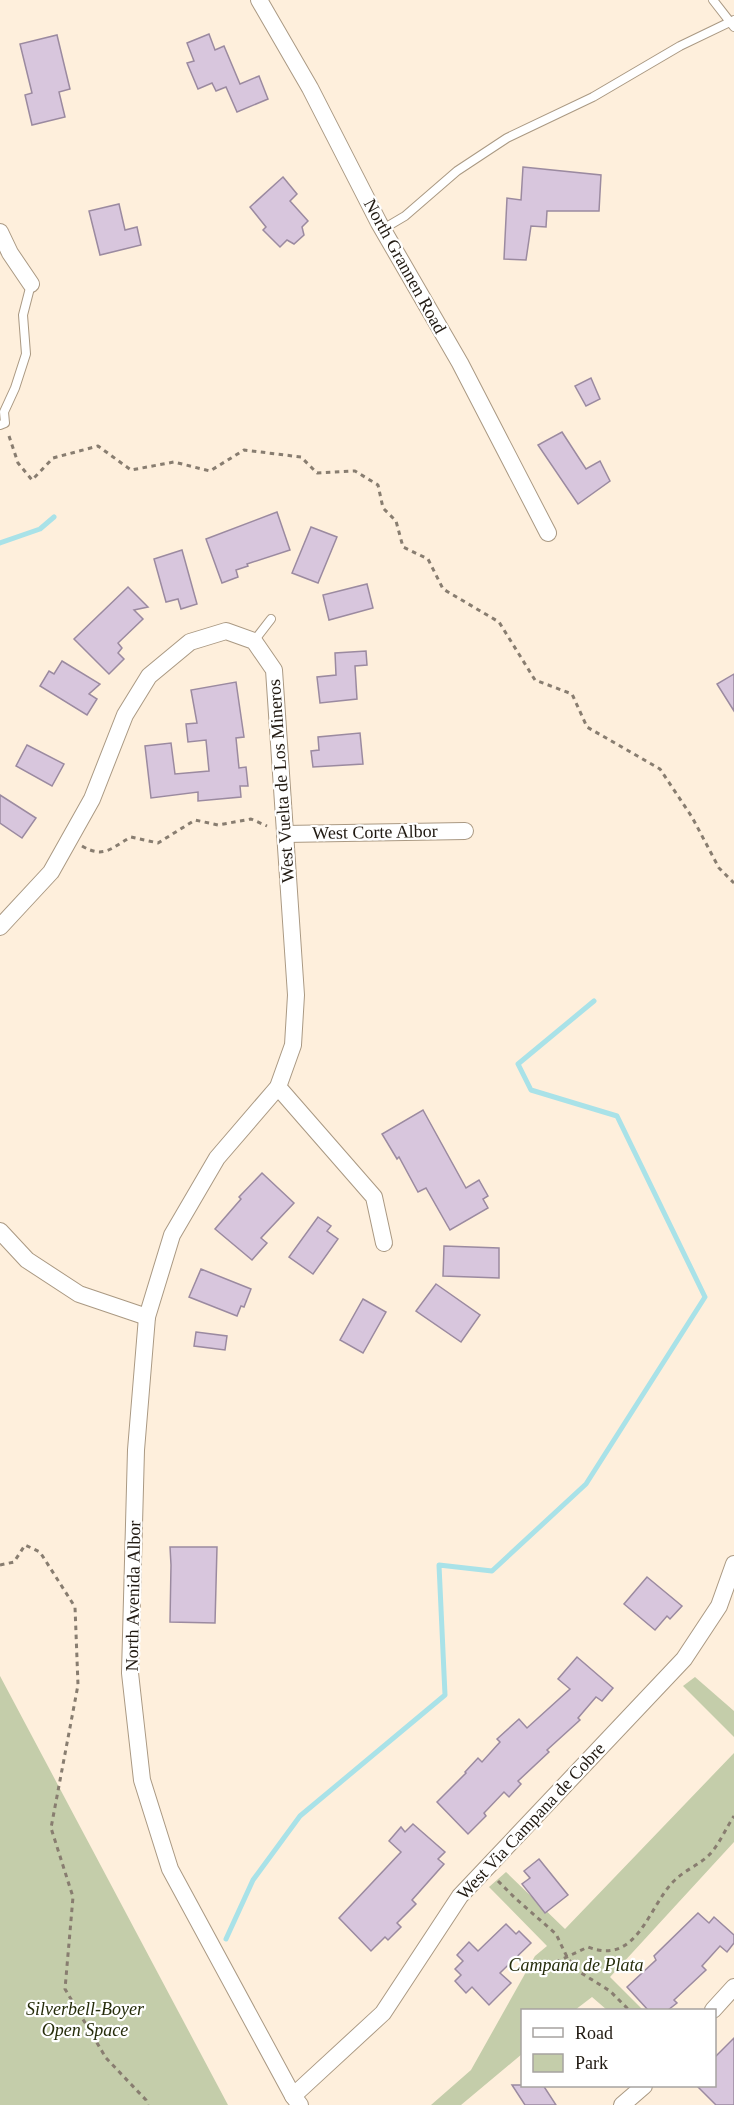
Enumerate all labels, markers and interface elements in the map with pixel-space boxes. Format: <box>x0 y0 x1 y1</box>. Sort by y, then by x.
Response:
street label: North Grannen Road <box>360 195 450 337</box>
street label: West Vuelta de Los Mineros <box>264 678 298 884</box>
street label: West Corte Albor <box>312 821 438 843</box>
street label: North Avenida Albor <box>122 1521 144 1671</box>
street label: West Via Campana de Cobre <box>453 1738 609 1904</box>
park label: Campana de Plata <box>509 1955 644 1975</box>
park label: Silverbell-Boyer Open Space <box>26 1999 145 2040</box>
legend <box>521 2009 716 2087</box>
text: Road <box>575 2023 613 2043</box>
text: Park <box>575 2053 608 2073</box>

